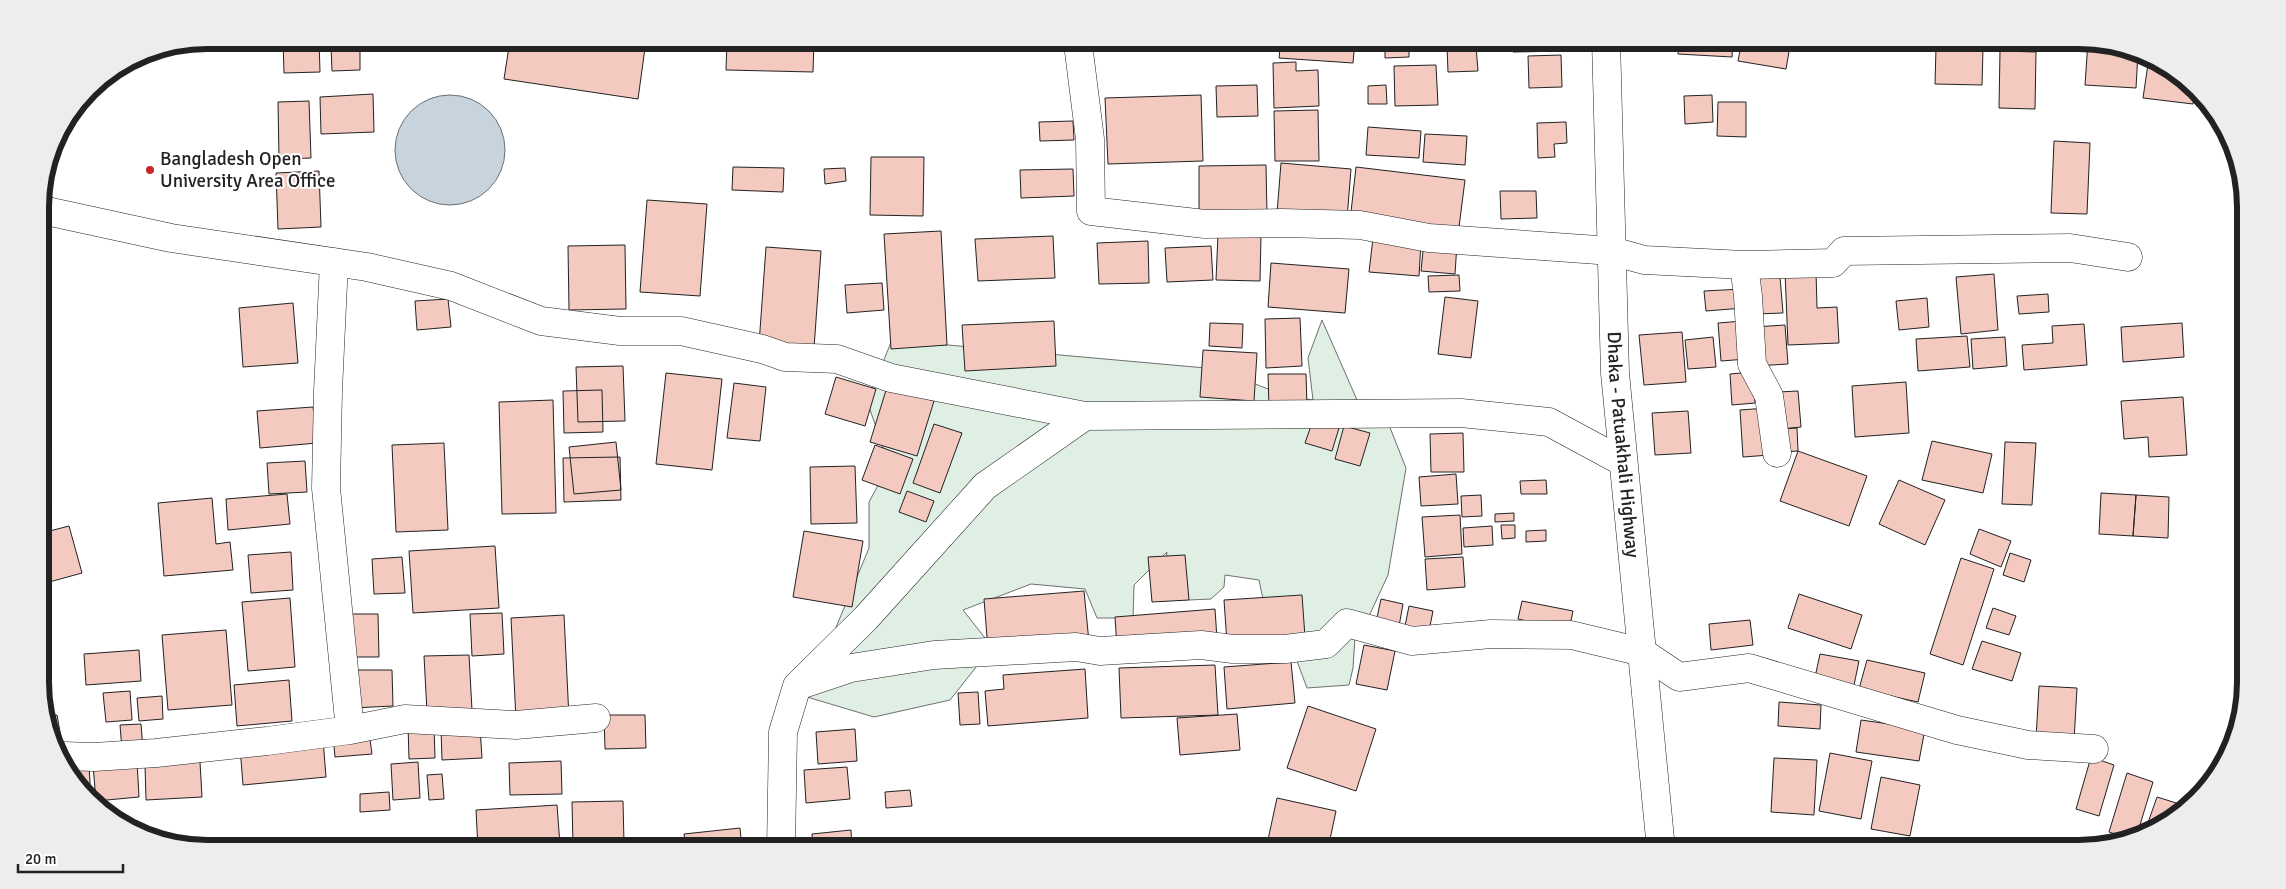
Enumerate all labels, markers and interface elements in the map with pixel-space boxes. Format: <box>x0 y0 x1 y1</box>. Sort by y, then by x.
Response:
place label: Bangladesh Open University Area Office <box>160 147 335 193</box>
marker: Bangladesh Open University Area Office <box>144 164 156 176</box>
street label: Dhaka - Patuakhali Highway <box>1602 331 1645 559</box>
scale bar <box>18 842 122 874</box>
text: 20 m <box>25 850 56 868</box>

